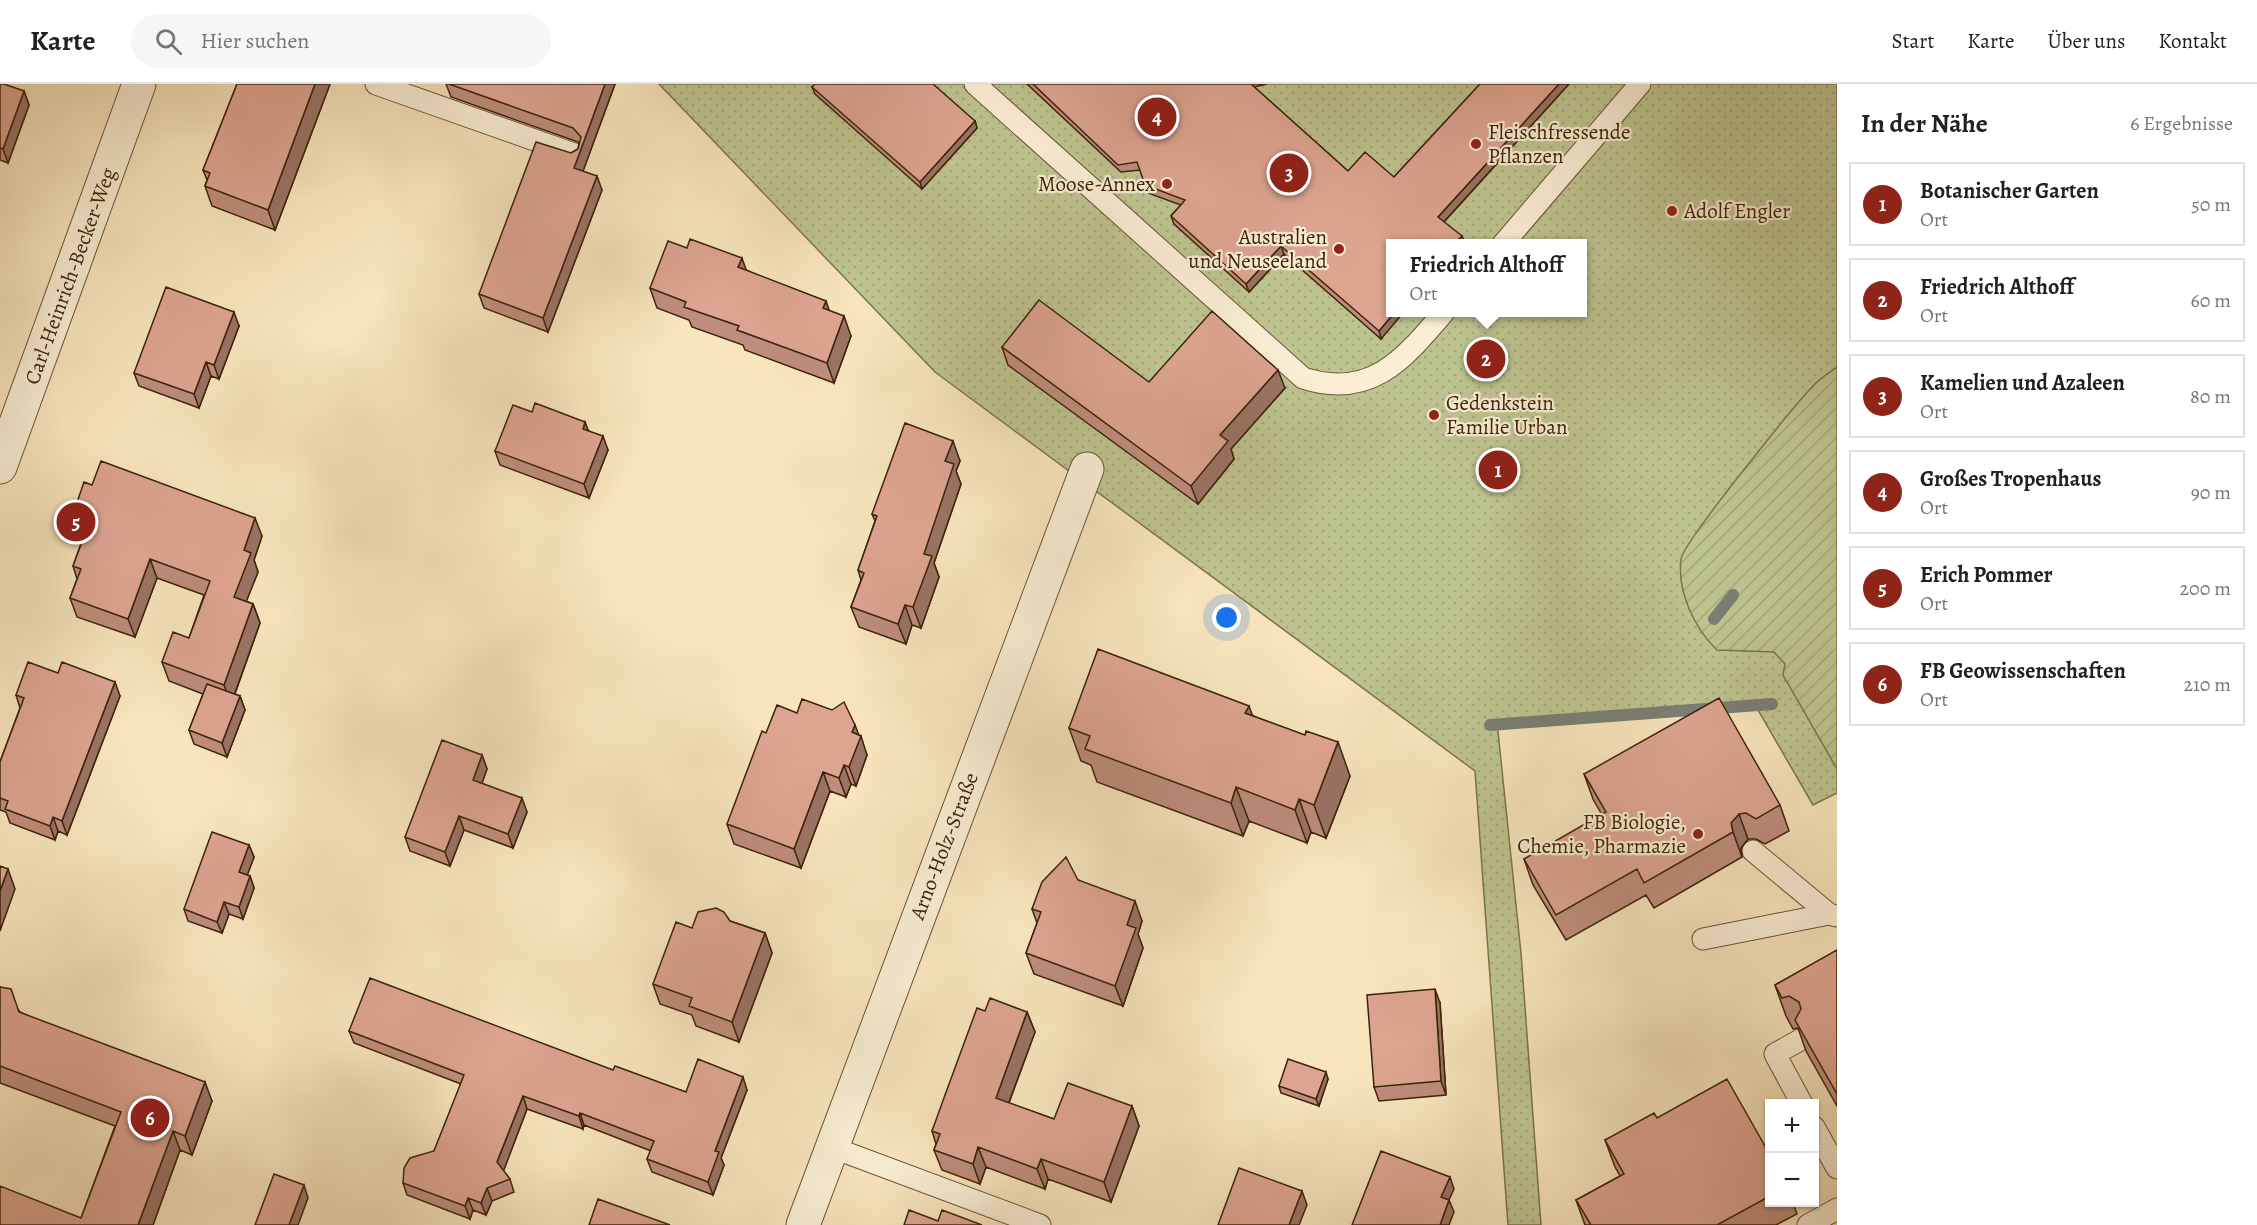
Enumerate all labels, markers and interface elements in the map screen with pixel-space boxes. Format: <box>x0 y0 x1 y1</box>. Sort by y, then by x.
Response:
search box <box>131 14 551 68</box>
text: Karte <box>30 22 95 60</box>
icon: search <box>152 25 185 58</box>
text: Hier suchen <box>200 26 309 56</box>
text: Start <box>1892 27 1934 55</box>
text: Karte <box>1967 27 2015 55</box>
text: Über uns <box>2048 27 2125 55</box>
text: Kontakt <box>2158 27 2227 55</box>
pin: 4 <box>1138 94 1176 140</box>
text: In der Nähe <box>1861 106 1988 141</box>
text: 6 Ergebnisse <box>2130 110 2233 137</box>
place label: Fleischfressende Pflanzen <box>1488 118 1630 170</box>
marker: Fleischfressende Pflanzen <box>1469 137 1483 151</box>
pin: 3 <box>1270 150 1308 196</box>
street label: Carl-Heinrich-Becker-Weg <box>18 163 122 388</box>
place label: Moose-Annex <box>1038 170 1155 198</box>
text: Botanischer Garten <box>1920 176 2099 206</box>
marker: Moose-Annex <box>1160 177 1174 191</box>
text: 1 <box>1879 191 1886 218</box>
text: 50 m <box>2191 191 2231 218</box>
place label: Adolf Engler <box>1683 197 1790 225</box>
marker: Adolf Engler <box>1665 204 1679 218</box>
text: Ort <box>1920 206 1948 233</box>
place label: Australien und Neuseeland <box>1188 223 1328 275</box>
popup <box>1386 239 1587 317</box>
marker: Australien und Neuseeland <box>1332 242 1346 256</box>
text: Friedrich Althoff <box>1410 250 1563 280</box>
text: Friedrich Althoff <box>1920 272 2074 302</box>
text: Ort <box>1410 280 1438 307</box>
text: 2 <box>1878 287 1887 314</box>
text: 60 m <box>2191 287 2231 314</box>
text: Ort <box>1920 302 1948 329</box>
pin: 2 <box>1466 336 1506 382</box>
text: Kamelien und Azaleen <box>1920 368 2125 398</box>
text: 3 <box>1878 383 1887 410</box>
text: 80 m <box>2190 383 2231 410</box>
place label: Gedenkstein Familie Urban <box>1446 389 1568 441</box>
text: Ort <box>1920 398 1948 425</box>
marker: Gedenkstein Familie Urban <box>1427 408 1441 422</box>
pin: 1 <box>1478 448 1518 492</box>
text: Großes Tropenhaus <box>1920 464 2101 494</box>
text: 4 <box>1878 479 1887 506</box>
text: 90 m <box>2191 479 2231 506</box>
text: Ort <box>1920 494 1948 521</box>
pin: 5 <box>56 500 96 544</box>
text: Erich Pommer <box>1920 560 2053 590</box>
text: 5 <box>1878 575 1887 602</box>
text: 200 m <box>2180 575 2231 602</box>
text: Ort <box>1920 590 1948 617</box>
your location <box>1212 603 1241 632</box>
text: FB Geowissenschaften <box>1920 656 2126 686</box>
text: 6 <box>1878 671 1887 698</box>
text: 210 m <box>2183 671 2231 698</box>
text: Ort <box>1920 686 1948 713</box>
street label: Arno-Holz-Straße <box>903 768 985 924</box>
place label: FB Biologie, Chemie, Pharmazie <box>1517 808 1686 860</box>
marker: FB Biologie, Chemie, Pharmazie <box>1691 827 1705 841</box>
pin: 6 <box>130 1096 170 1140</box>
map controls <box>1765 1099 1819 1207</box>
button: + <box>1765 1099 1819 1153</box>
button: − <box>1765 1153 1819 1207</box>

